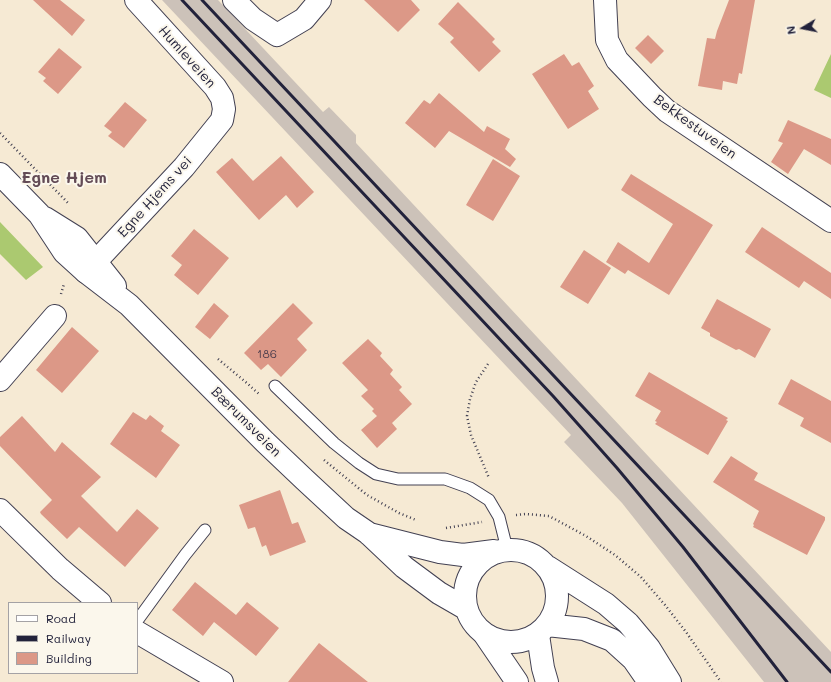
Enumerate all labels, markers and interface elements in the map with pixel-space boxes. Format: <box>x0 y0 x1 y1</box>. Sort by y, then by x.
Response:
north arrow <box>783 8 823 48</box>
street label: Humleveien <box>155 22 219 92</box>
text: N <box>783 25 799 36</box>
street label: Bekkestuveien <box>650 91 740 163</box>
street label: Egne Hjems vei <box>114 153 196 241</box>
district label: Egne Hjem <box>21 168 107 188</box>
house number: 186 <box>257 347 277 361</box>
street label: Bærumsveien <box>208 384 284 460</box>
legend <box>8 602 138 674</box>
text: Road <box>46 610 76 626</box>
text: Railway <box>46 630 91 646</box>
text: Building <box>46 650 92 666</box>

